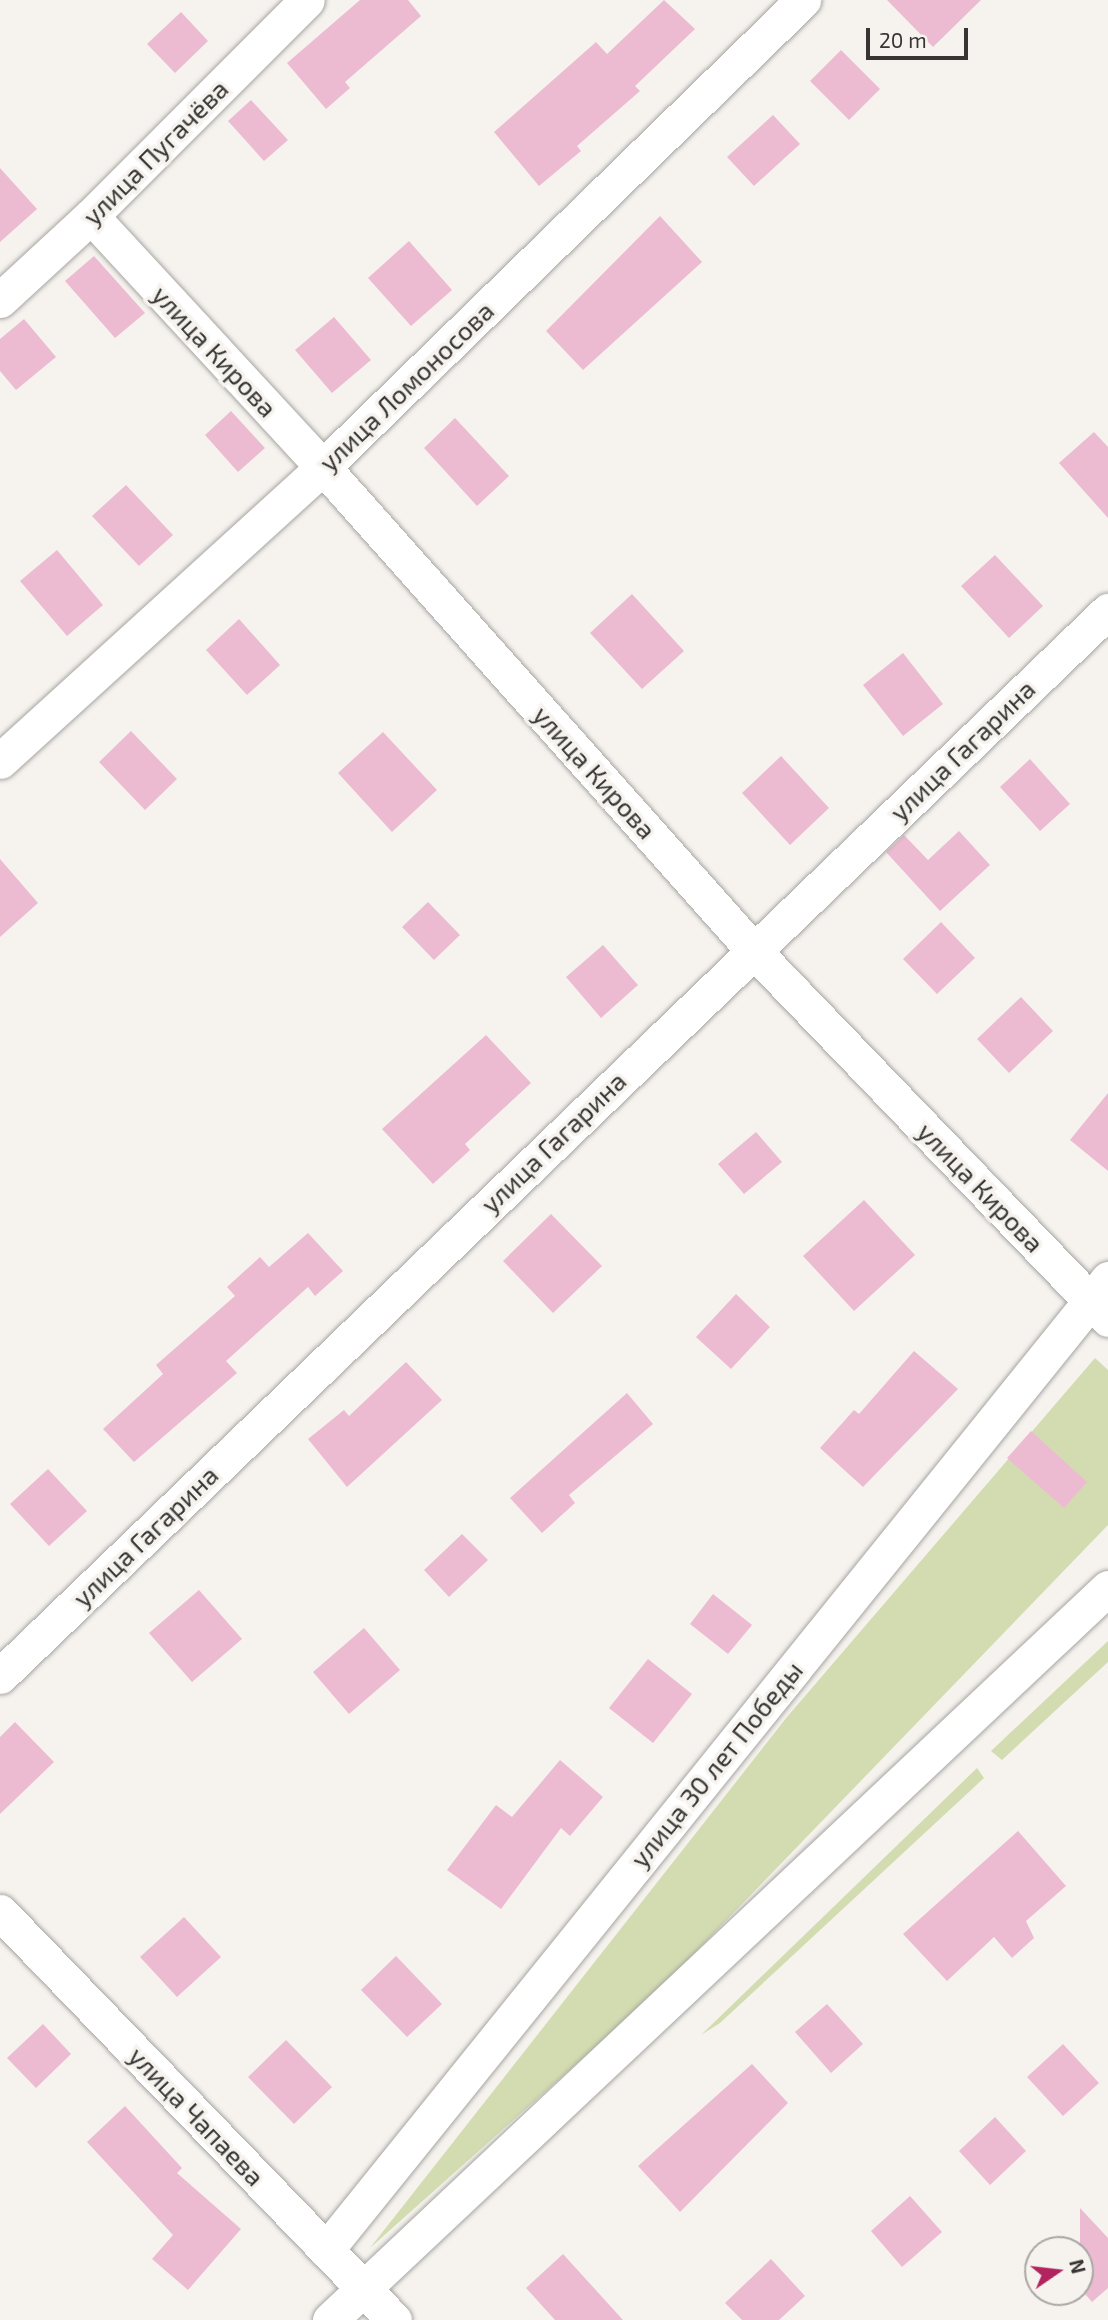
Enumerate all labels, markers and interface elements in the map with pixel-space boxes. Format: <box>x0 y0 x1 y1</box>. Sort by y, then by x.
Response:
scale bar <box>870 14 972 58</box>
text: 20 m <box>879 27 927 52</box>
street label: улица Пугачёва <box>76 73 234 231</box>
street label: улица Кирова <box>146 279 284 423</box>
street label: улица Ломоносова <box>312 295 500 477</box>
street label: улица Гагарина <box>883 673 1041 827</box>
street label: улица Кирова <box>527 699 663 845</box>
street label: улица Гагарина <box>474 1065 632 1219</box>
street label: улица Кирова <box>911 1116 1051 1258</box>
street label: улица Гагарина <box>66 1459 224 1613</box>
street label: улица 30 лет Победы <box>623 1655 809 1873</box>
street label: улица Чапаева <box>123 2040 271 2192</box>
north arrow <box>1024 2236 1094 2306</box>
text: N <box>1065 2257 1091 2276</box>

